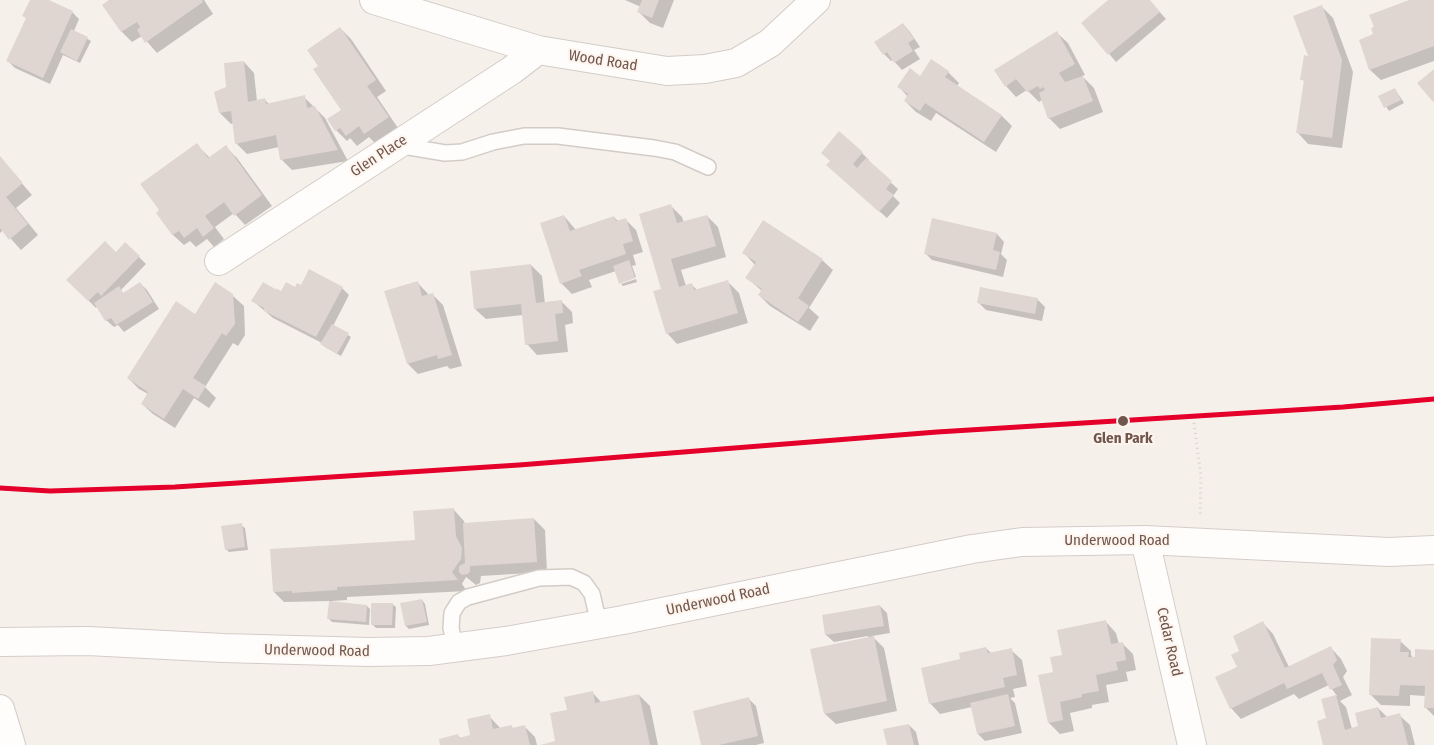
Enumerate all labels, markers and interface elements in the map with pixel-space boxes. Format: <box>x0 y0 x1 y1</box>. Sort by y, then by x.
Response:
street label: Wood Road <box>567 47 639 75</box>
street label: Glen Place <box>347 131 411 181</box>
marker: Glen Park <box>1116 414 1130 428</box>
place label: Glen Park <box>1093 430 1153 448</box>
street label: Underwood Road <box>1064 532 1170 550</box>
street label: Underwood Road <box>664 580 772 620</box>
street label: Cedar Road <box>1152 606 1186 678</box>
street label: Underwood Road <box>264 641 370 661</box>

